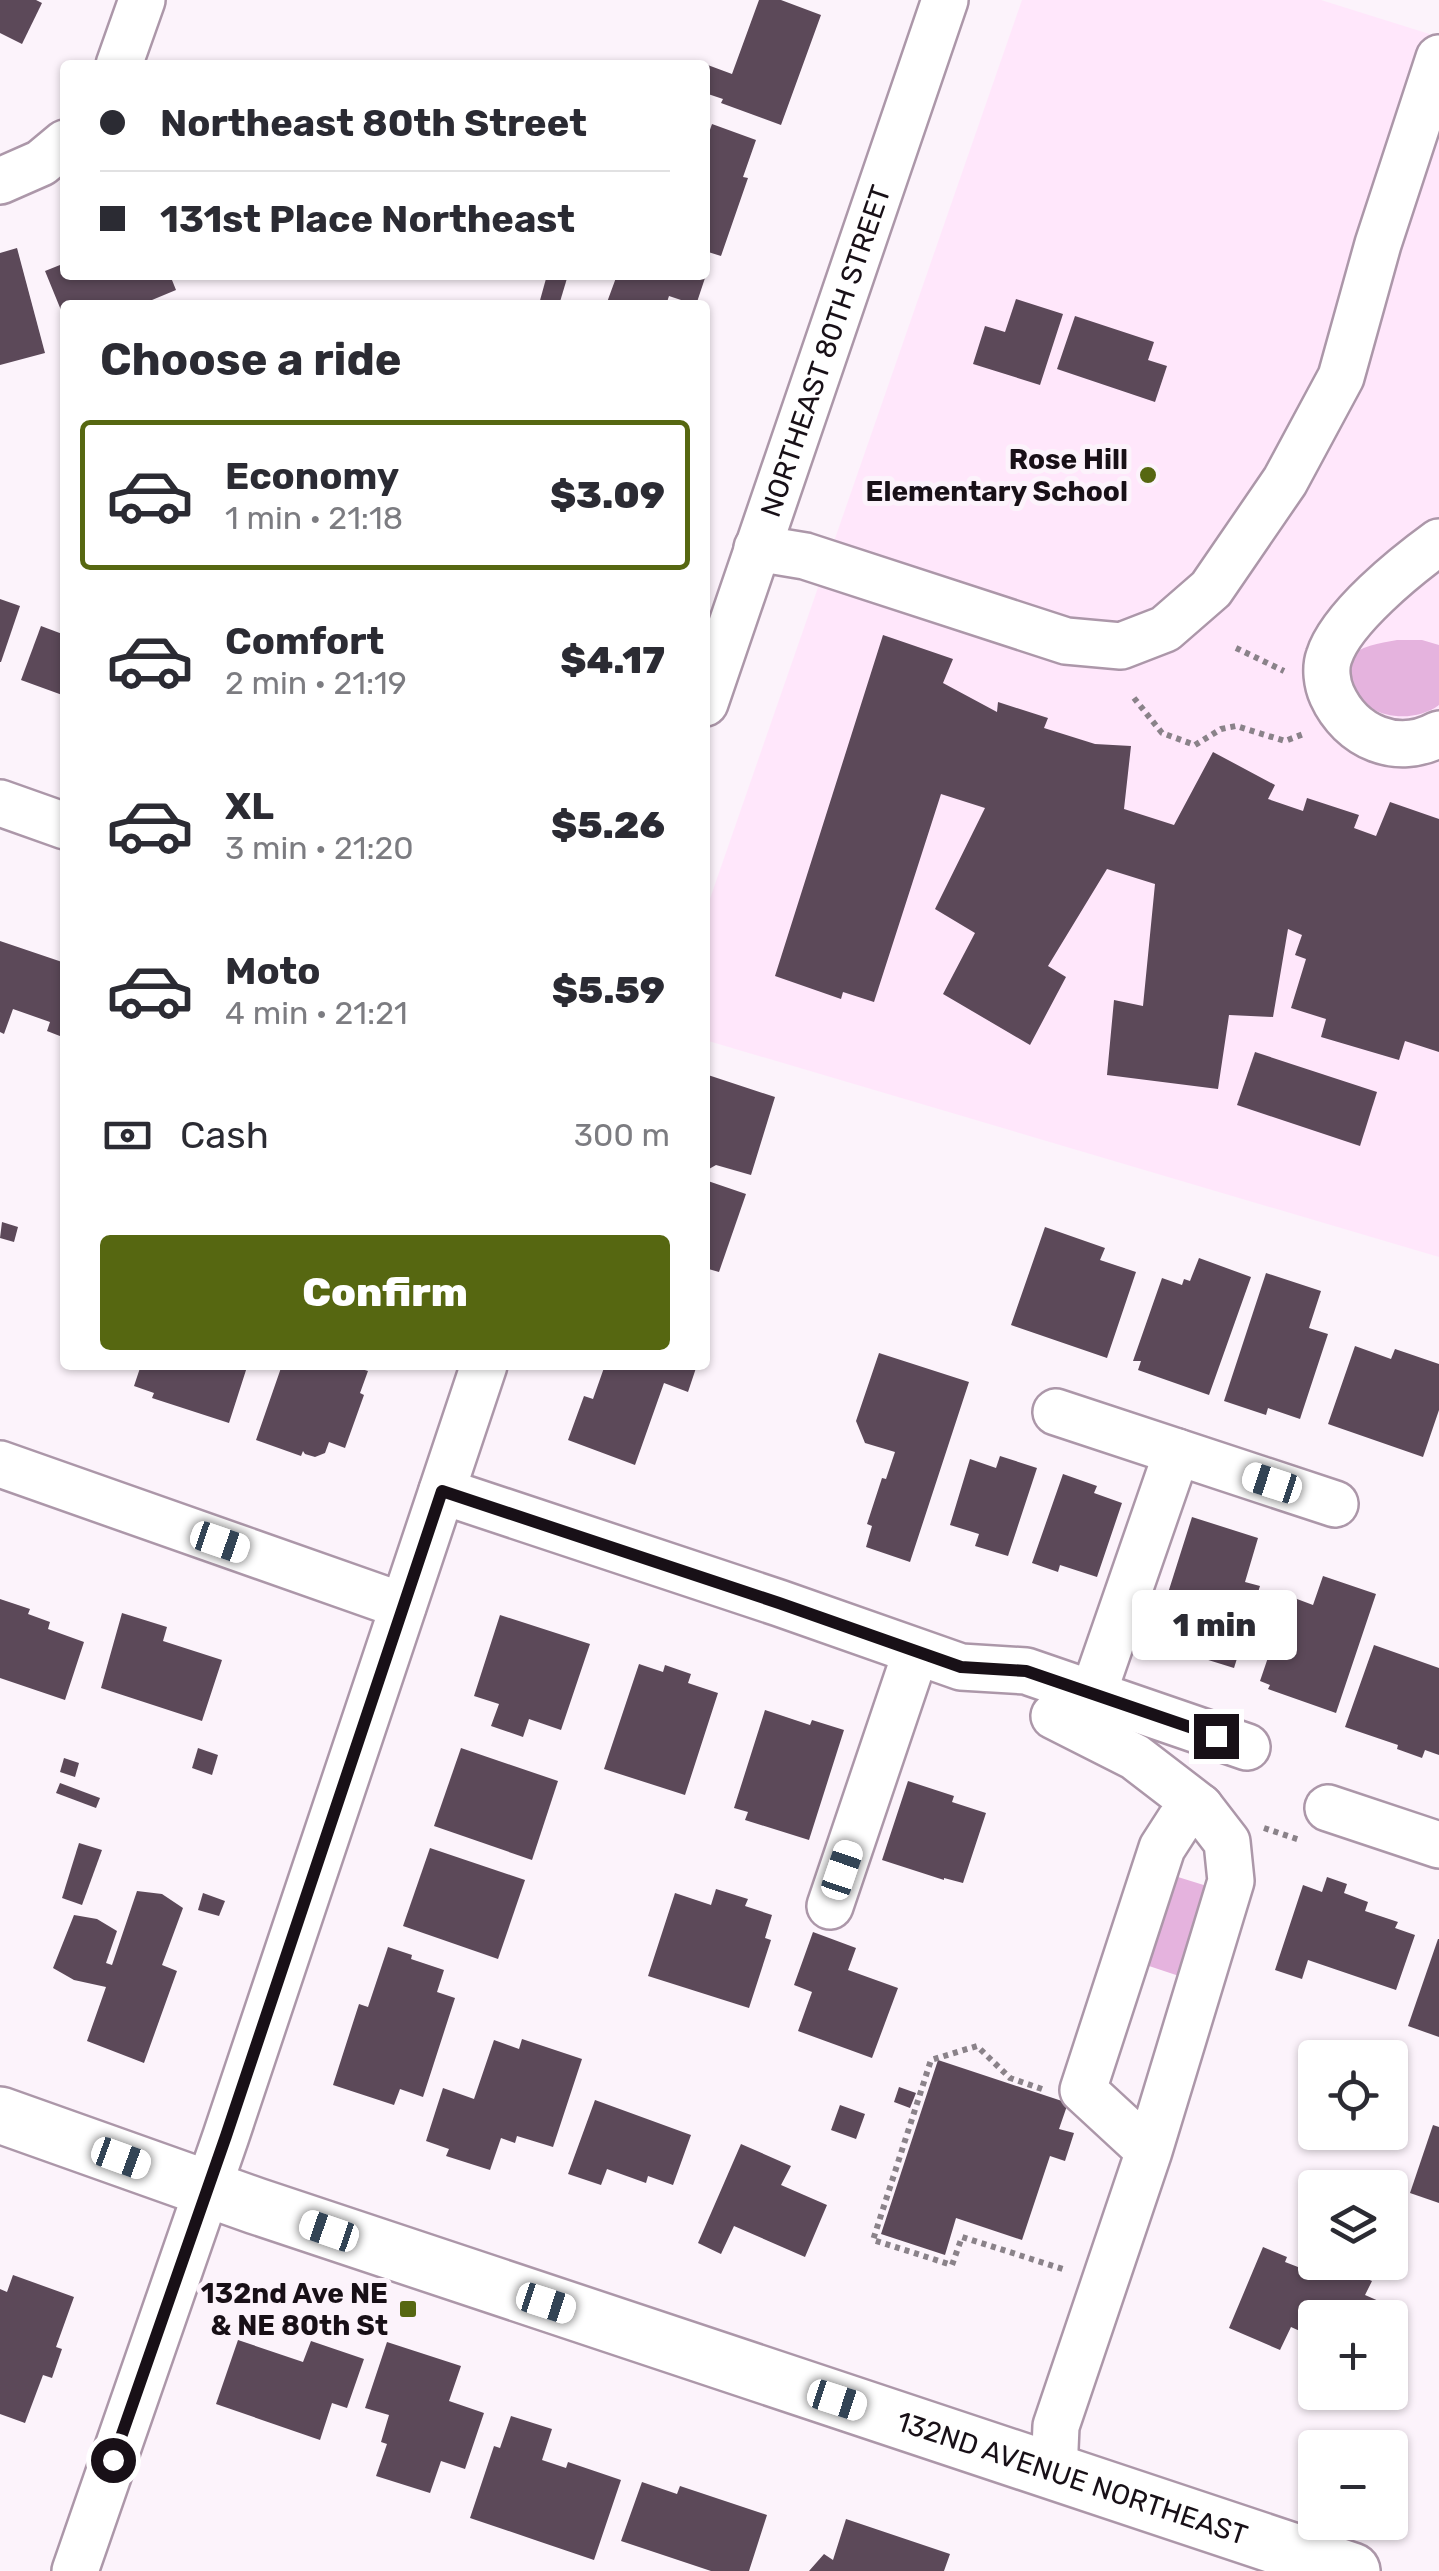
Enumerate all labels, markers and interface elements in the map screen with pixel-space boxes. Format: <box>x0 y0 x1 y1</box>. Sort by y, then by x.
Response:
text: Northeast 80th Street <box>160 100 587 146</box>
street label: NORTHEAST 80TH STREET <box>754 181 898 521</box>
text: 131st Place Northeast <box>160 196 575 242</box>
text: Choose a ride <box>100 333 402 386</box>
place label: Rose Hill Elementary School <box>866 443 1128 508</box>
icon: car <box>105 450 195 540</box>
text: Economy <box>225 453 399 499</box>
marker: Rose Hill Elementary School <box>1137 464 1159 486</box>
text: $3.09 <box>550 472 665 518</box>
text: 1 min · 21:18 <box>225 499 403 537</box>
icon: car <box>105 615 195 705</box>
text: Comfort <box>225 618 384 664</box>
text: $4.17 <box>560 637 665 683</box>
text: 2 min · 21:19 <box>225 664 407 702</box>
icon: car <box>105 780 195 870</box>
text: XL <box>225 783 274 829</box>
text: $5.26 <box>551 802 665 848</box>
text: 3 min · 21:20 <box>225 829 414 867</box>
icon: car <box>105 945 195 1035</box>
text: Moto <box>225 948 321 994</box>
text: $5.59 <box>552 967 665 1013</box>
text: 4 min · 21:21 <box>225 994 408 1032</box>
icon: cash <box>100 1108 155 1163</box>
text: Cash <box>180 1112 269 1158</box>
text: 300 m <box>574 1116 670 1154</box>
button: Confirm <box>100 1235 670 1350</box>
car <box>1239 1459 1305 1507</box>
car <box>187 1518 253 1566</box>
callout: 1 min <box>1134 1591 1298 1661</box>
text: 1 min <box>1173 1606 1256 1644</box>
route end <box>1194 1714 1239 1759</box>
car <box>818 1837 866 1903</box>
map controls <box>1298 2040 1408 2540</box>
button: locate <box>1298 2040 1408 2150</box>
car <box>88 2134 154 2182</box>
button: layers <box>1298 2170 1408 2280</box>
car <box>296 2207 362 2255</box>
place label: 132nd Ave NE & NE 80th St <box>201 2277 388 2342</box>
car <box>513 2279 579 2327</box>
marker: 132nd Ave NE & NE 80th St <box>397 2298 419 2320</box>
button: + <box>1298 2300 1408 2410</box>
car <box>804 2376 870 2424</box>
street label: 132ND AVENUE NORTHEAST <box>893 2405 1252 2552</box>
button: − <box>1298 2430 1408 2540</box>
route start <box>91 2438 136 2483</box>

